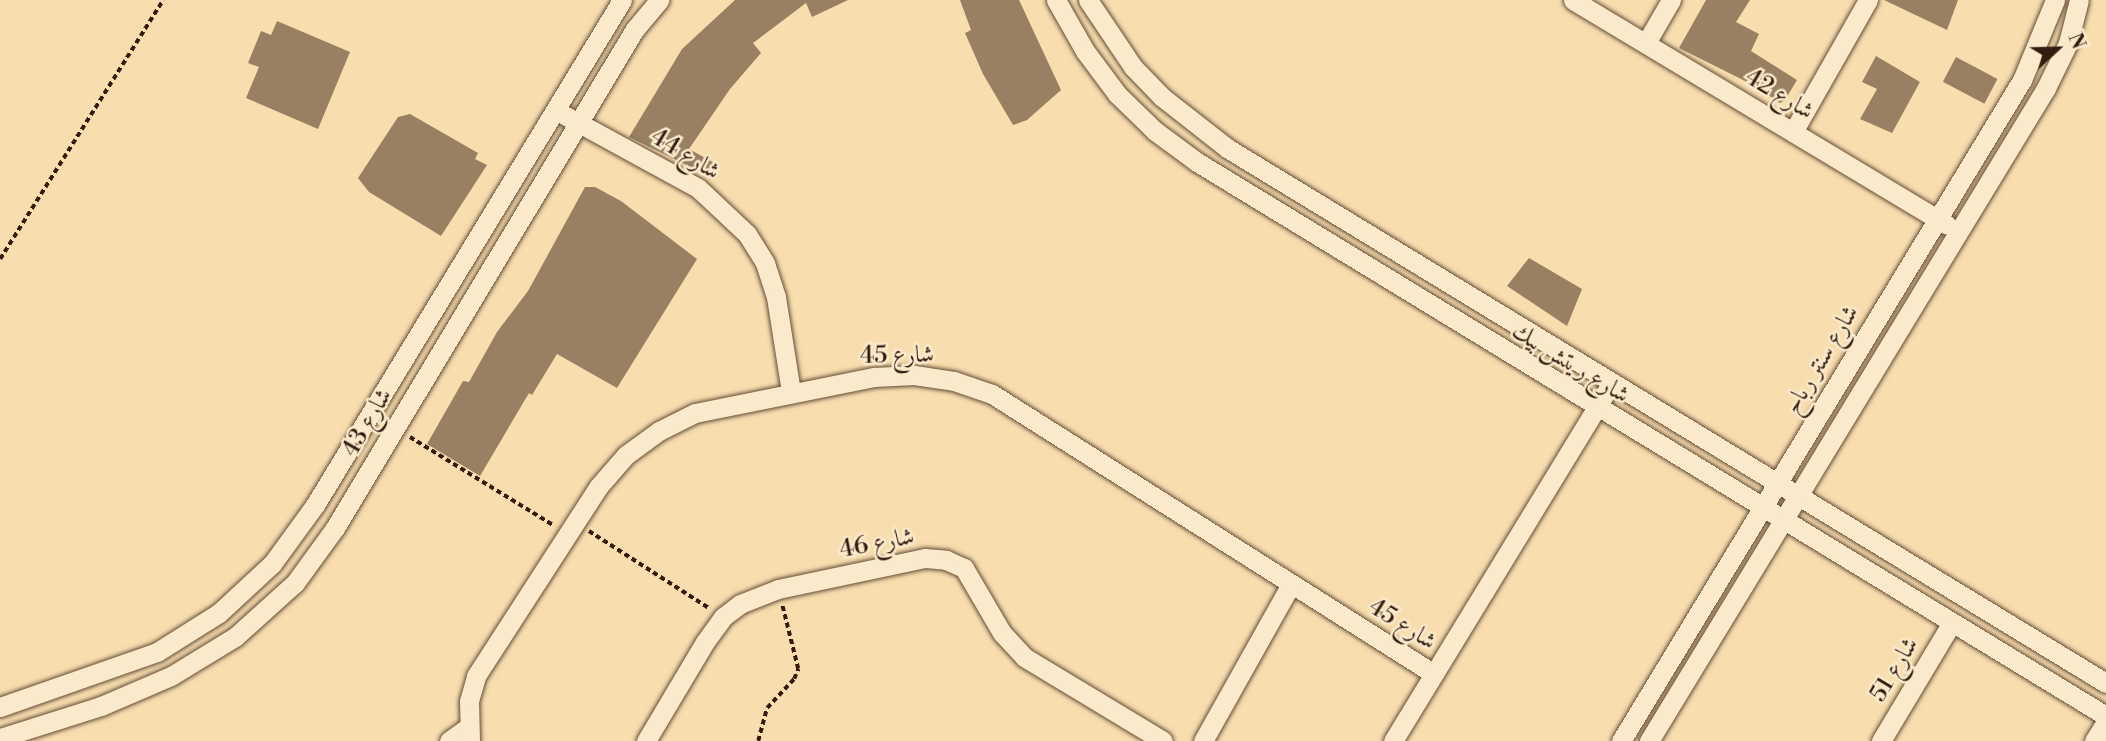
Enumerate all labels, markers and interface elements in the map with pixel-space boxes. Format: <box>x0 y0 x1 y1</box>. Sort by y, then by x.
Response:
north arrow <box>2022 14 2092 84</box>
text: N <box>2063 30 2090 53</box>
street label: شارع 42 <box>1740 63 1818 127</box>
street label: شارع 44 <box>645 123 725 187</box>
street label: شارع سنتر رباح <box>1778 300 1866 420</box>
street label: شارع ريتش بيك <box>1506 318 1634 410</box>
street label: شارع 45 <box>860 341 934 371</box>
street label: شارع 43 <box>337 384 399 462</box>
street label: شارع 46 <box>837 523 917 565</box>
street label: شارع 45 <box>1363 593 1441 657</box>
street label: شارع 51 <box>1865 633 1925 707</box>

